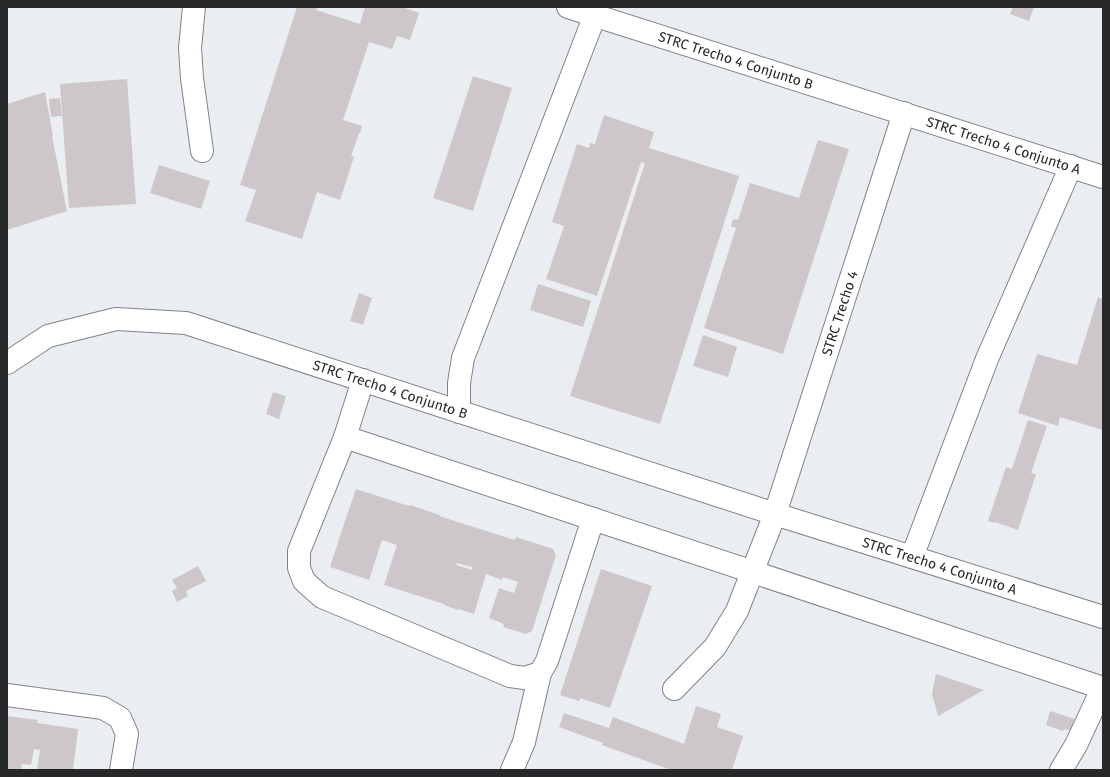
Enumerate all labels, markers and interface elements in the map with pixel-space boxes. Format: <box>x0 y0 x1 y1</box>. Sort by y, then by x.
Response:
street label: STRC Trecho 4 Conjunto B <box>656 28 815 93</box>
street label: STRC Trecho 4 Conjunto A <box>924 113 1083 178</box>
street label: STRC Trecho 4 <box>818 268 862 358</box>
street label: STRC Trecho 4 Conjunto B <box>311 357 470 423</box>
street label: STRC Trecho 4 Conjunto A <box>860 534 1019 598</box>

